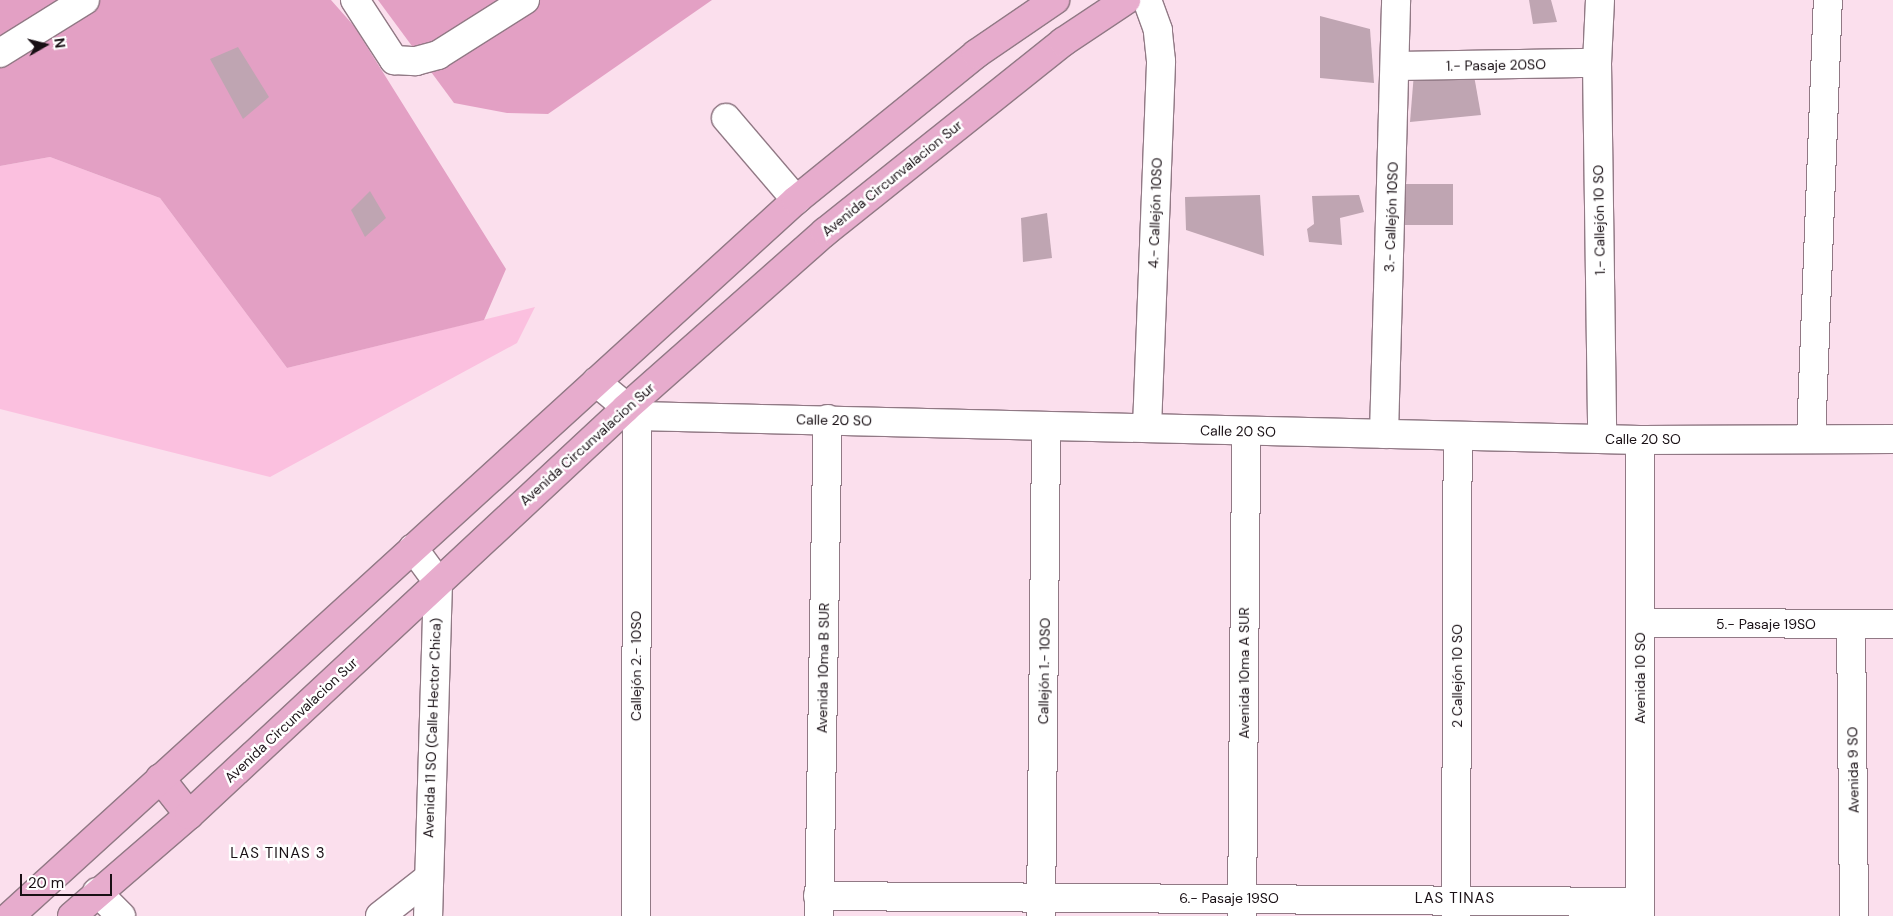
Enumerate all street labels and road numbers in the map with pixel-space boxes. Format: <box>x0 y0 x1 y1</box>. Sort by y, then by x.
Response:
street label: 1.- Pasaje 20SO <box>1446 56 1546 74</box>
street label: Avenida Circunvalacion Sur <box>819 116 965 240</box>
street label: 4.- Callejón 10SO <box>1145 157 1165 269</box>
street label: 3.- Callejón 10SO <box>1381 161 1401 273</box>
street label: 1.- Callejón 10 SO <box>1590 165 1608 275</box>
street label: Avenida Circunvalacion Sur <box>516 379 658 509</box>
street label: Calle 20 SO <box>796 411 872 429</box>
street label: Calle 20 SO <box>1200 422 1276 440</box>
street label: Calle 20 SO <box>1605 431 1681 447</box>
street label: Avenida 10ma B SUR <box>813 603 833 733</box>
street label: Avenida 10ma A SUR <box>1236 607 1252 739</box>
street label: Callejón 2.- 10SO <box>628 611 644 721</box>
street label: 5.- Pasaje 19SO <box>1716 616 1816 632</box>
street label: Avenida 11 SO (Calle Hector Chica) <box>420 618 444 838</box>
street label: Callejón 1.- 10SO <box>1035 618 1053 724</box>
street label: 2 Callejón 10 SO <box>1449 624 1465 728</box>
street label: Avenida 10 SO <box>1632 632 1648 724</box>
street label: Avenida Circunvalacion Sur <box>221 654 361 786</box>
street label: Avenida 9 SO <box>1844 727 1862 813</box>
street label: 6.- Pasaje 19SO <box>1179 890 1279 906</box>

